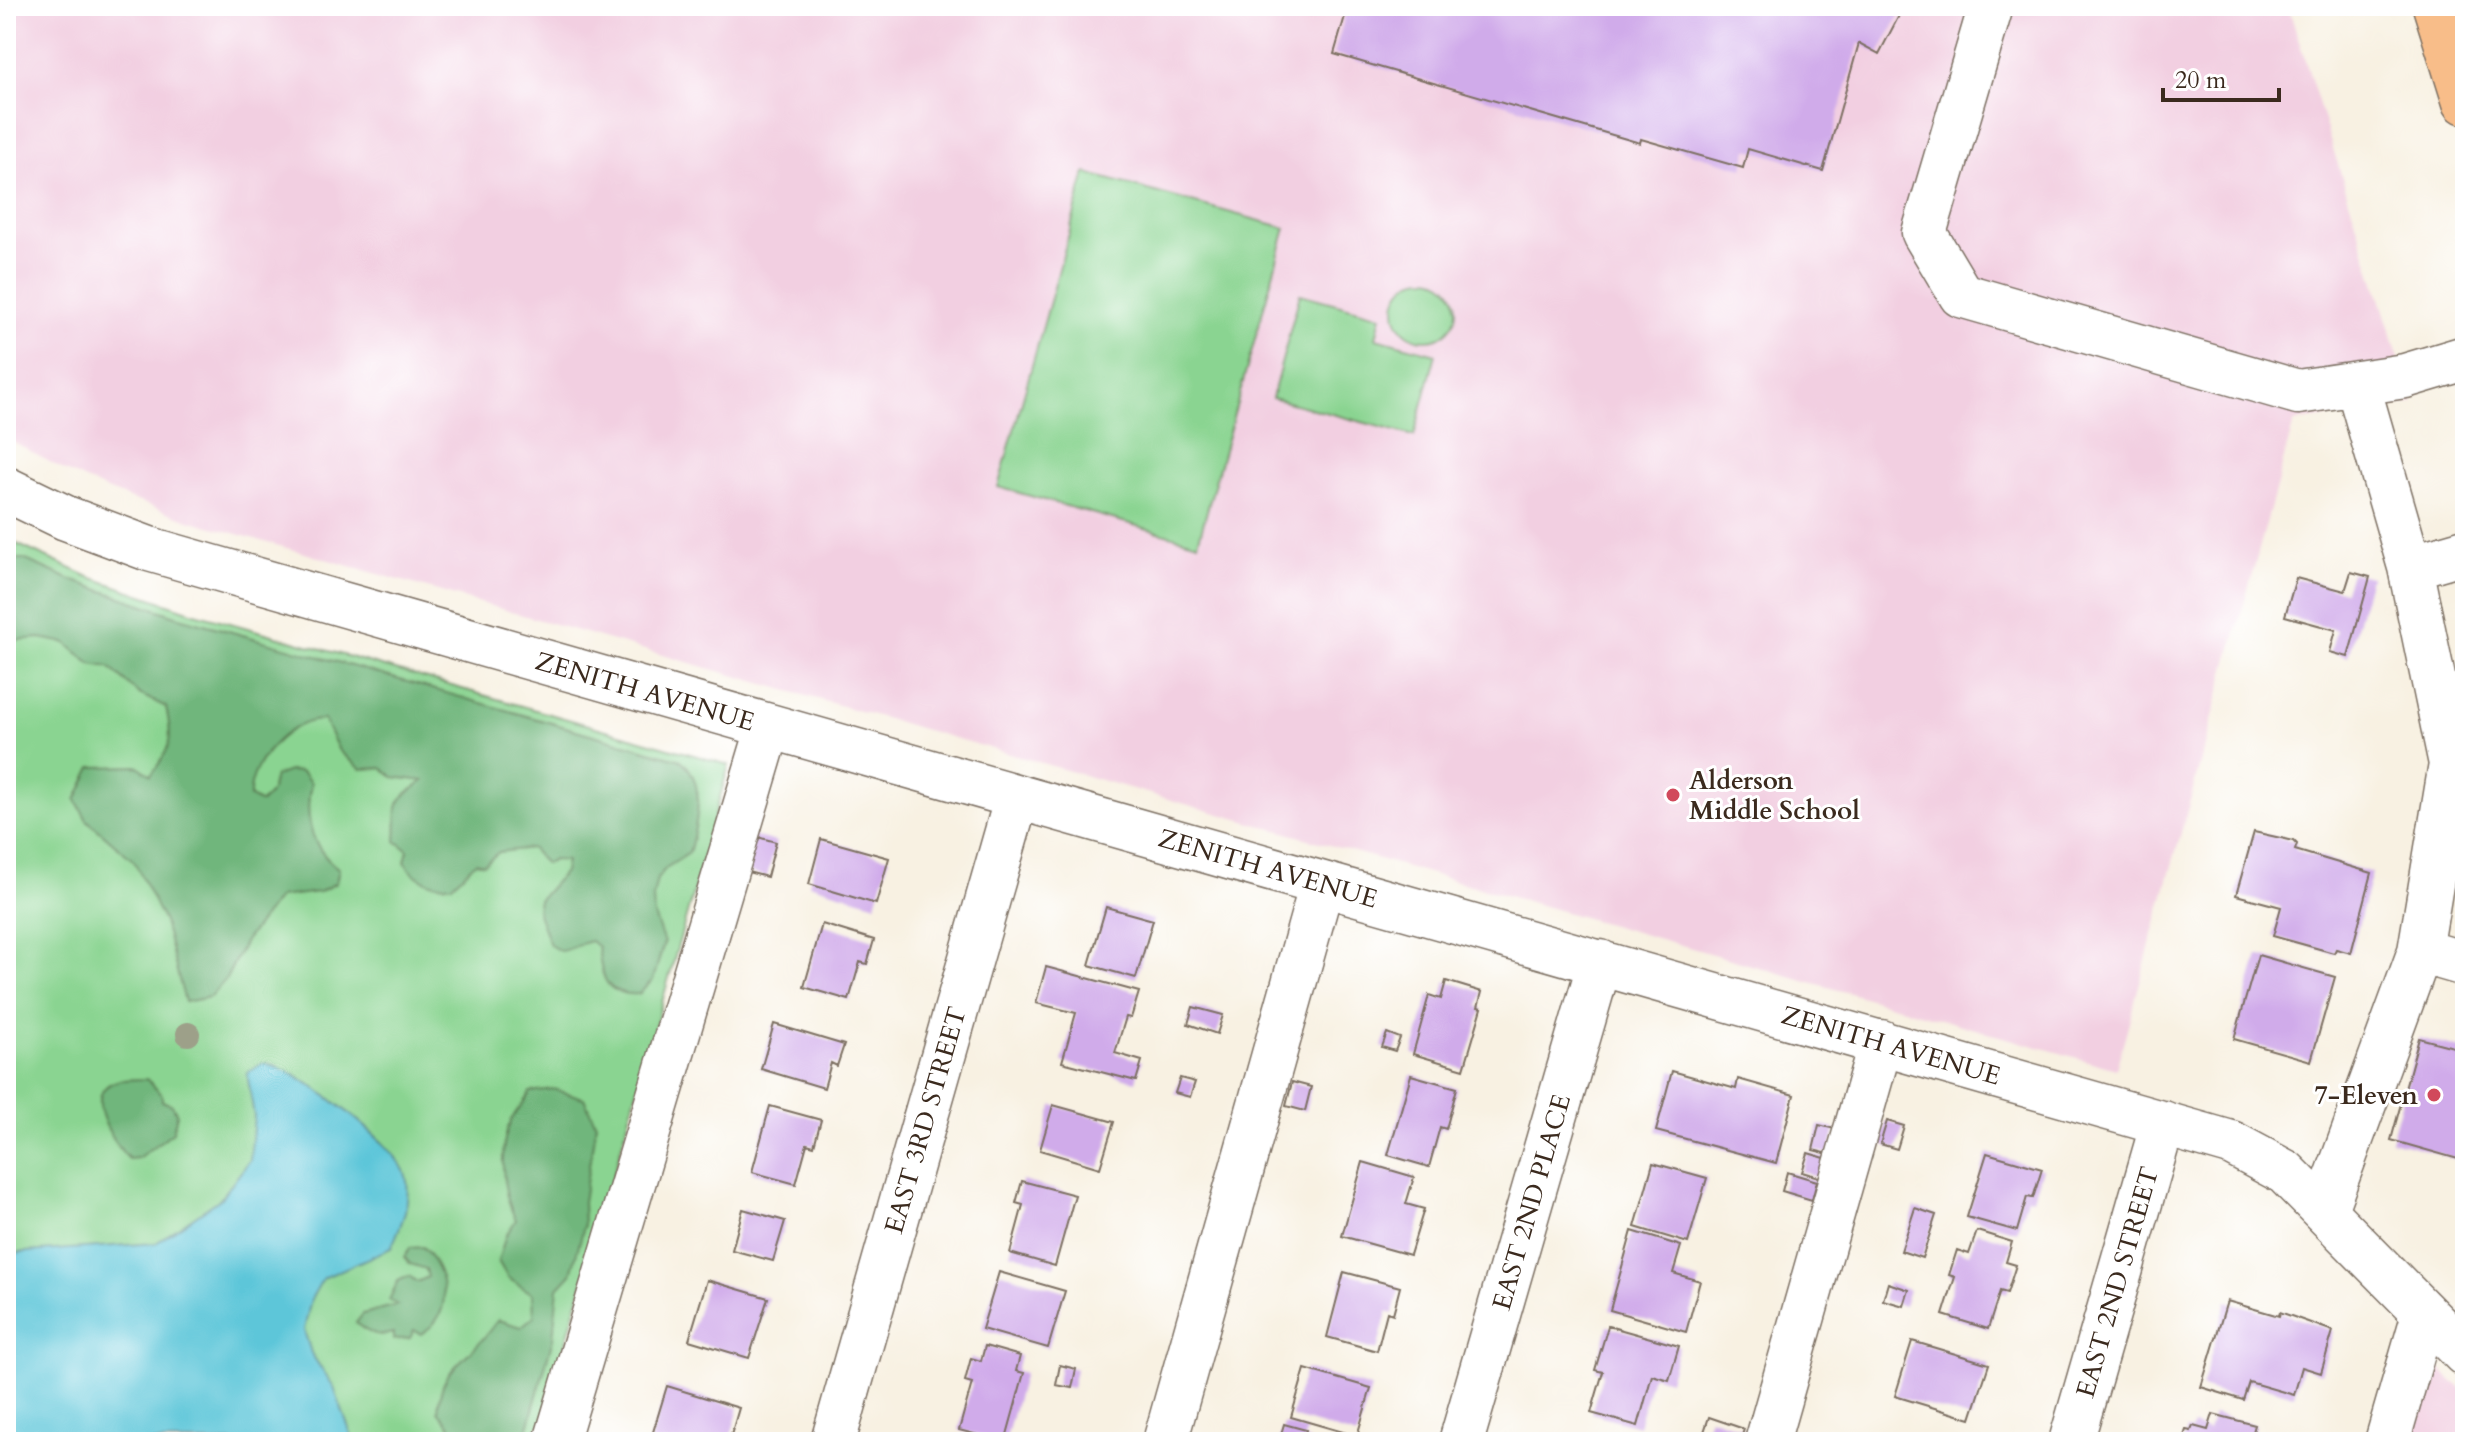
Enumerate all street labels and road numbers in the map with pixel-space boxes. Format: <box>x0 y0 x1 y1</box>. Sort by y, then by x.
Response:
street label: ZENITH AVENUE <box>531 643 759 740</box>
street label: ZENITH AVENUE <box>1154 820 1382 917</box>
street label: ZENITH AVENUE <box>1777 997 2005 1094</box>
street label: EAST 3RD STREET <box>876 1003 975 1238</box>
street label: EAST 2ND PLACE <box>1484 1090 1579 1314</box>
street label: EAST 2ND STREET <box>2068 1163 2167 1402</box>

